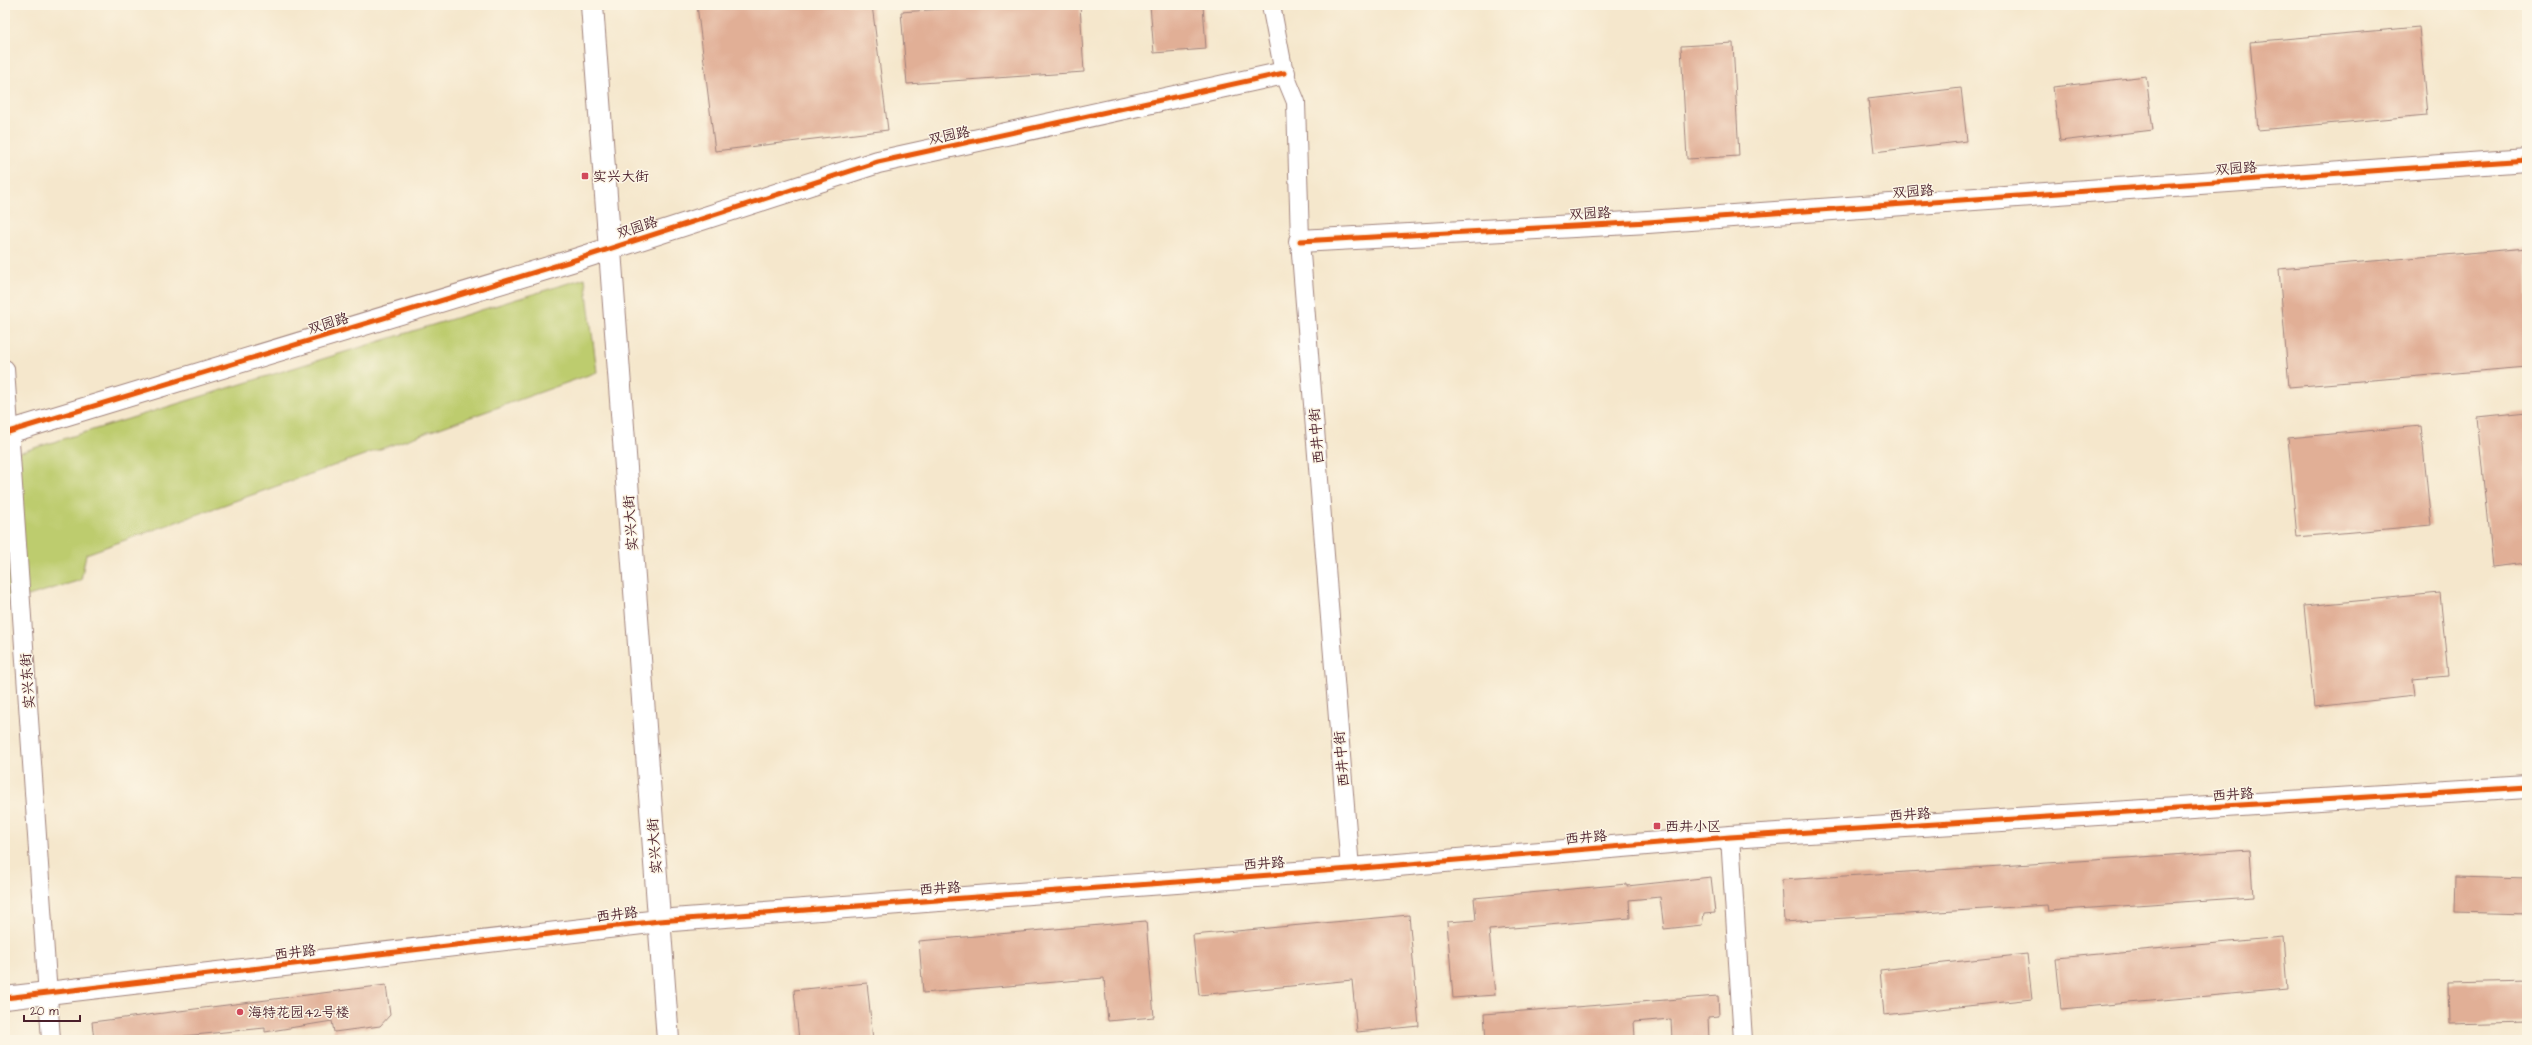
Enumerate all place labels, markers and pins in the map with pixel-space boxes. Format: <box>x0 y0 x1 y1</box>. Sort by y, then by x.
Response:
place label: 实兴大街 <box>593 167 649 187</box>
marker: 实兴大街 <box>580 171 590 181</box>
place label: 西井小区 <box>1665 817 1721 837</box>
marker: 西井小区 <box>1652 821 1662 831</box>
place label: 海特花园42号楼 <box>248 1003 350 1023</box>
marker: 海特花园42号楼 <box>235 1007 245 1017</box>

